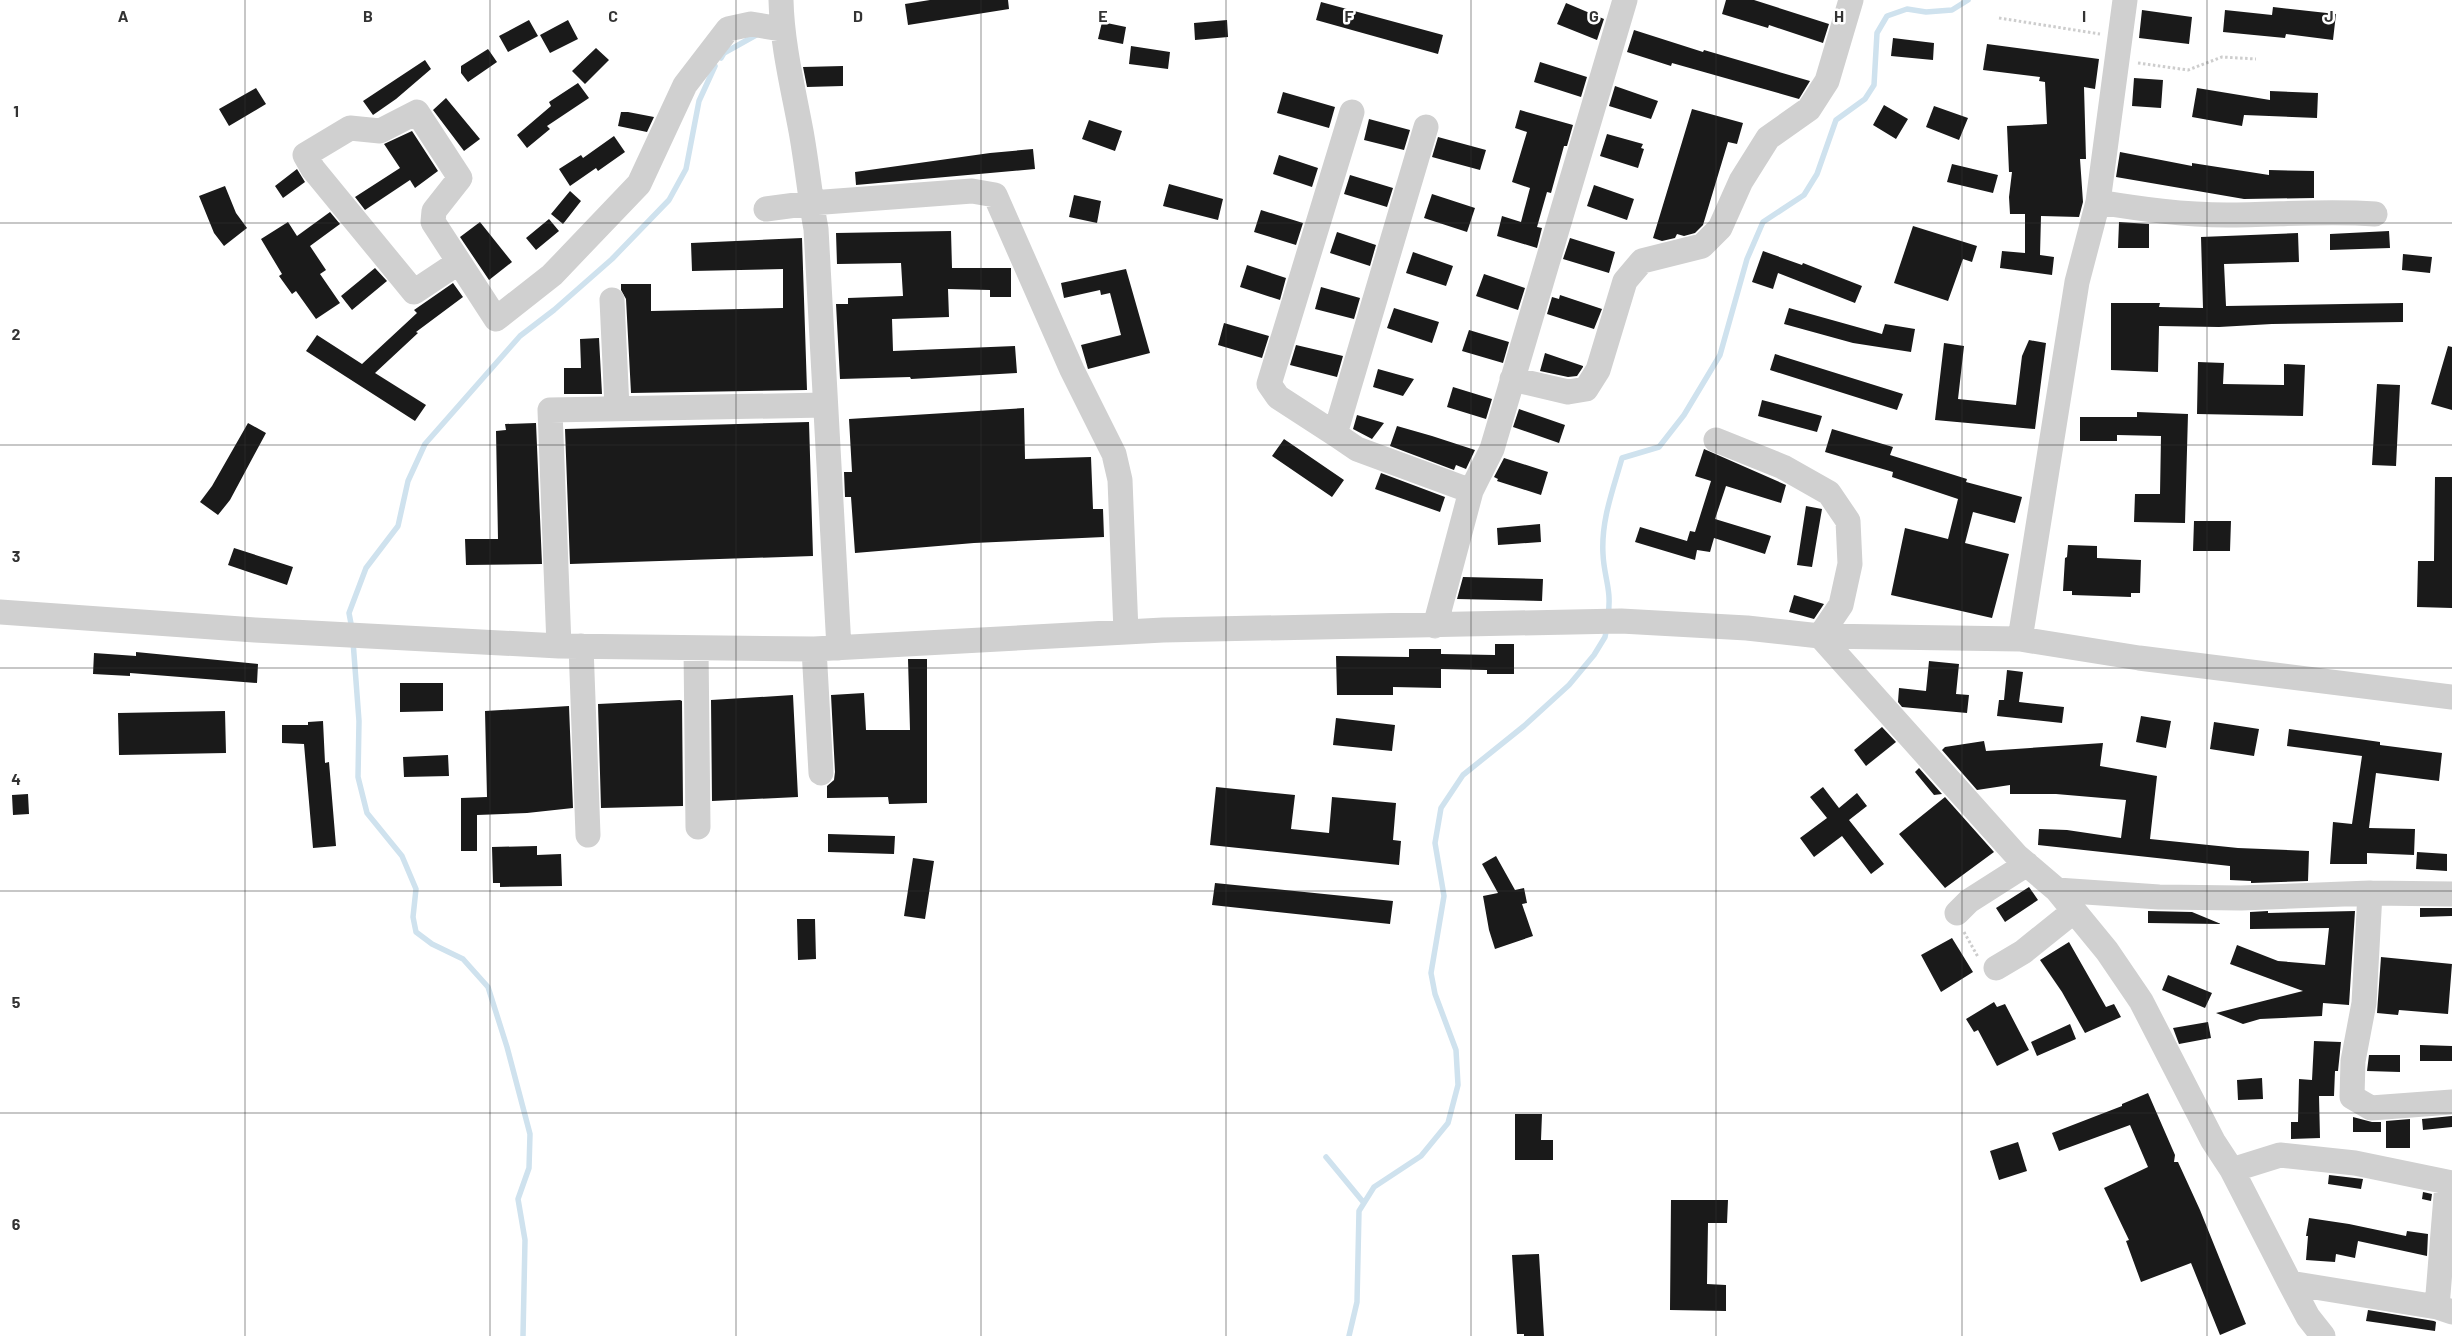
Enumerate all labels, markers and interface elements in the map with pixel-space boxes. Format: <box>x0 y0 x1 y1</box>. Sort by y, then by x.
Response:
text: A <box>118 6 129 25</box>
text: B <box>363 6 373 25</box>
text: C <box>608 6 618 25</box>
text: D <box>853 6 863 25</box>
text: E <box>1098 6 1108 25</box>
text: F <box>1345 6 1354 25</box>
text: G <box>1589 6 1599 25</box>
text: H <box>1834 6 1844 25</box>
text: I <box>2082 6 2086 25</box>
text: J <box>2324 6 2334 25</box>
text: 1 <box>13 101 19 120</box>
text: 2 <box>12 324 21 343</box>
text: 3 <box>12 546 20 565</box>
text: 4 <box>11 769 21 788</box>
text: 5 <box>12 992 21 1011</box>
text: 6 <box>12 1214 21 1233</box>

